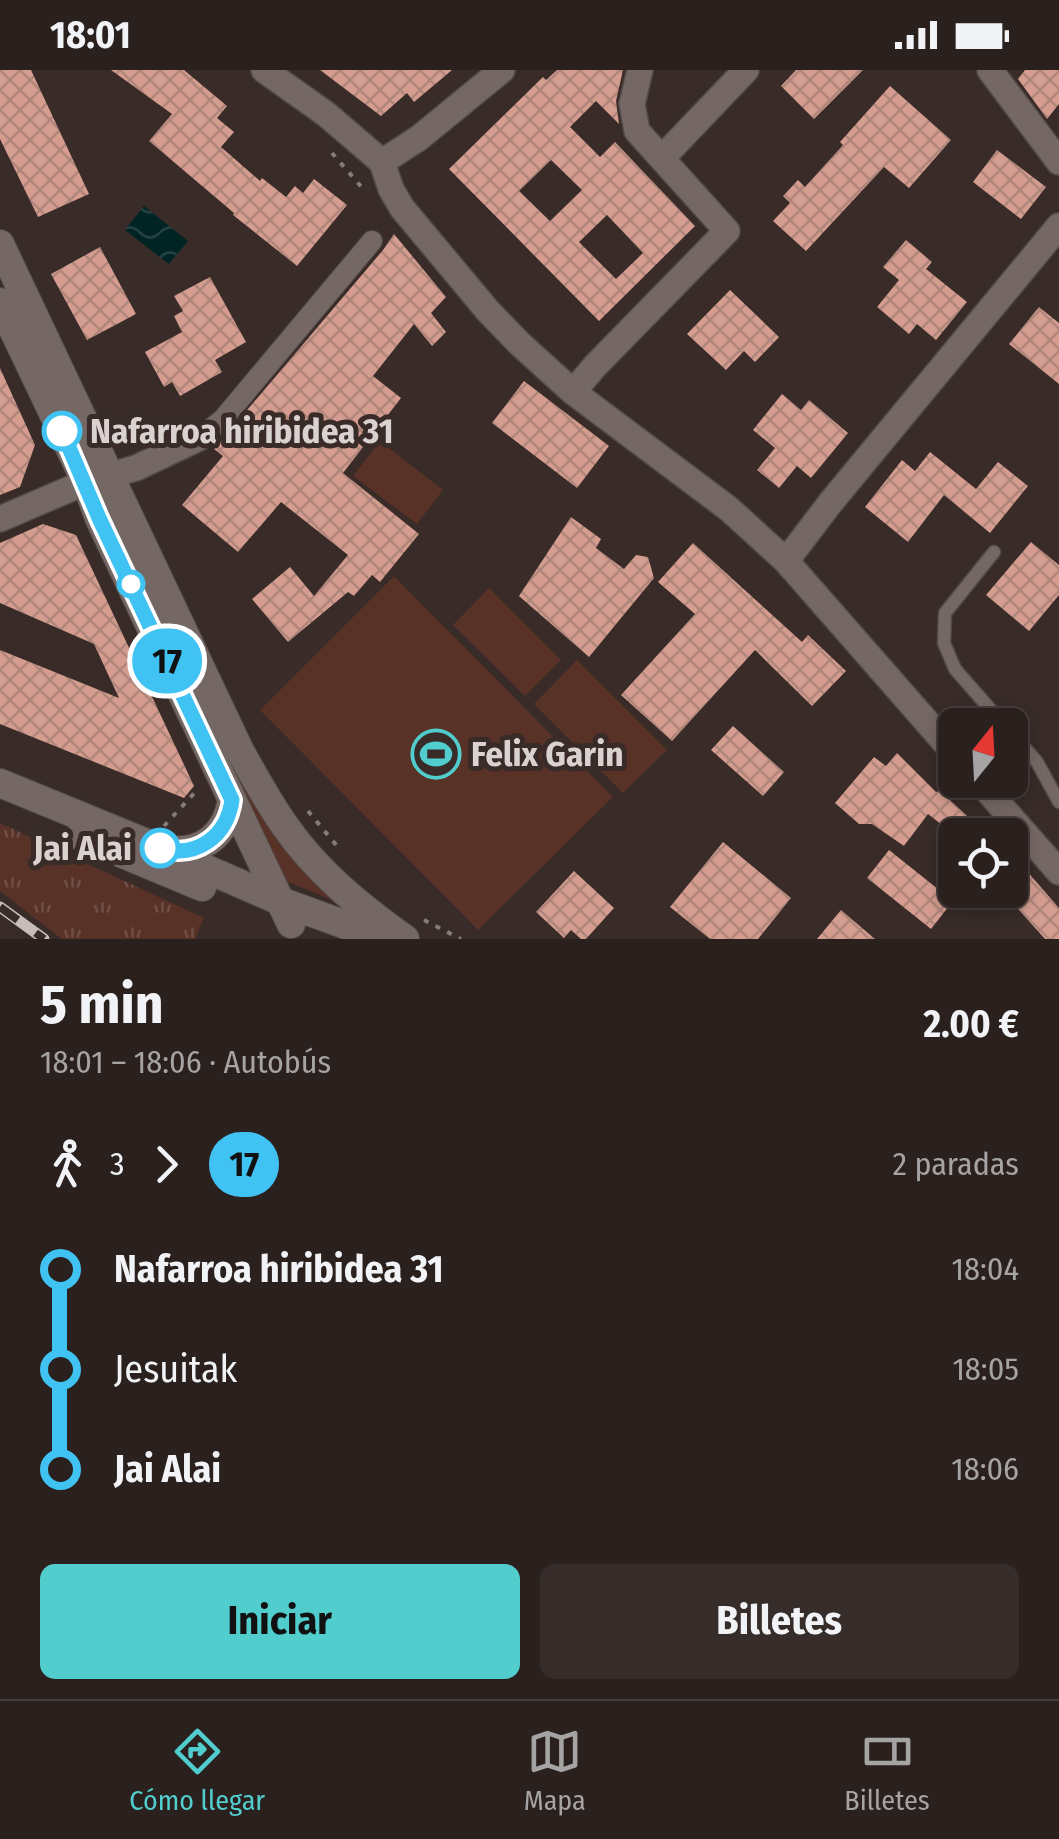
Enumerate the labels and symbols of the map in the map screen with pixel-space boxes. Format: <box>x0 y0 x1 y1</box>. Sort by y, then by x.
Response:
place label: Nafarroa hiribidea 31 <box>90 410 393 452</box>
marker: Nafarroa hiribidea 31 <box>43 412 81 450</box>
unlabelled marker <box>118 571 144 597</box>
line badge: 17 <box>122 628 212 694</box>
north arrow <box>938 708 1028 798</box>
sports icon: Felix Garin <box>410 728 462 780</box>
place label: Felix Garin <box>471 733 624 775</box>
place label: Jai Alai <box>32 827 132 869</box>
marker: Jai Alai <box>141 829 179 867</box>

